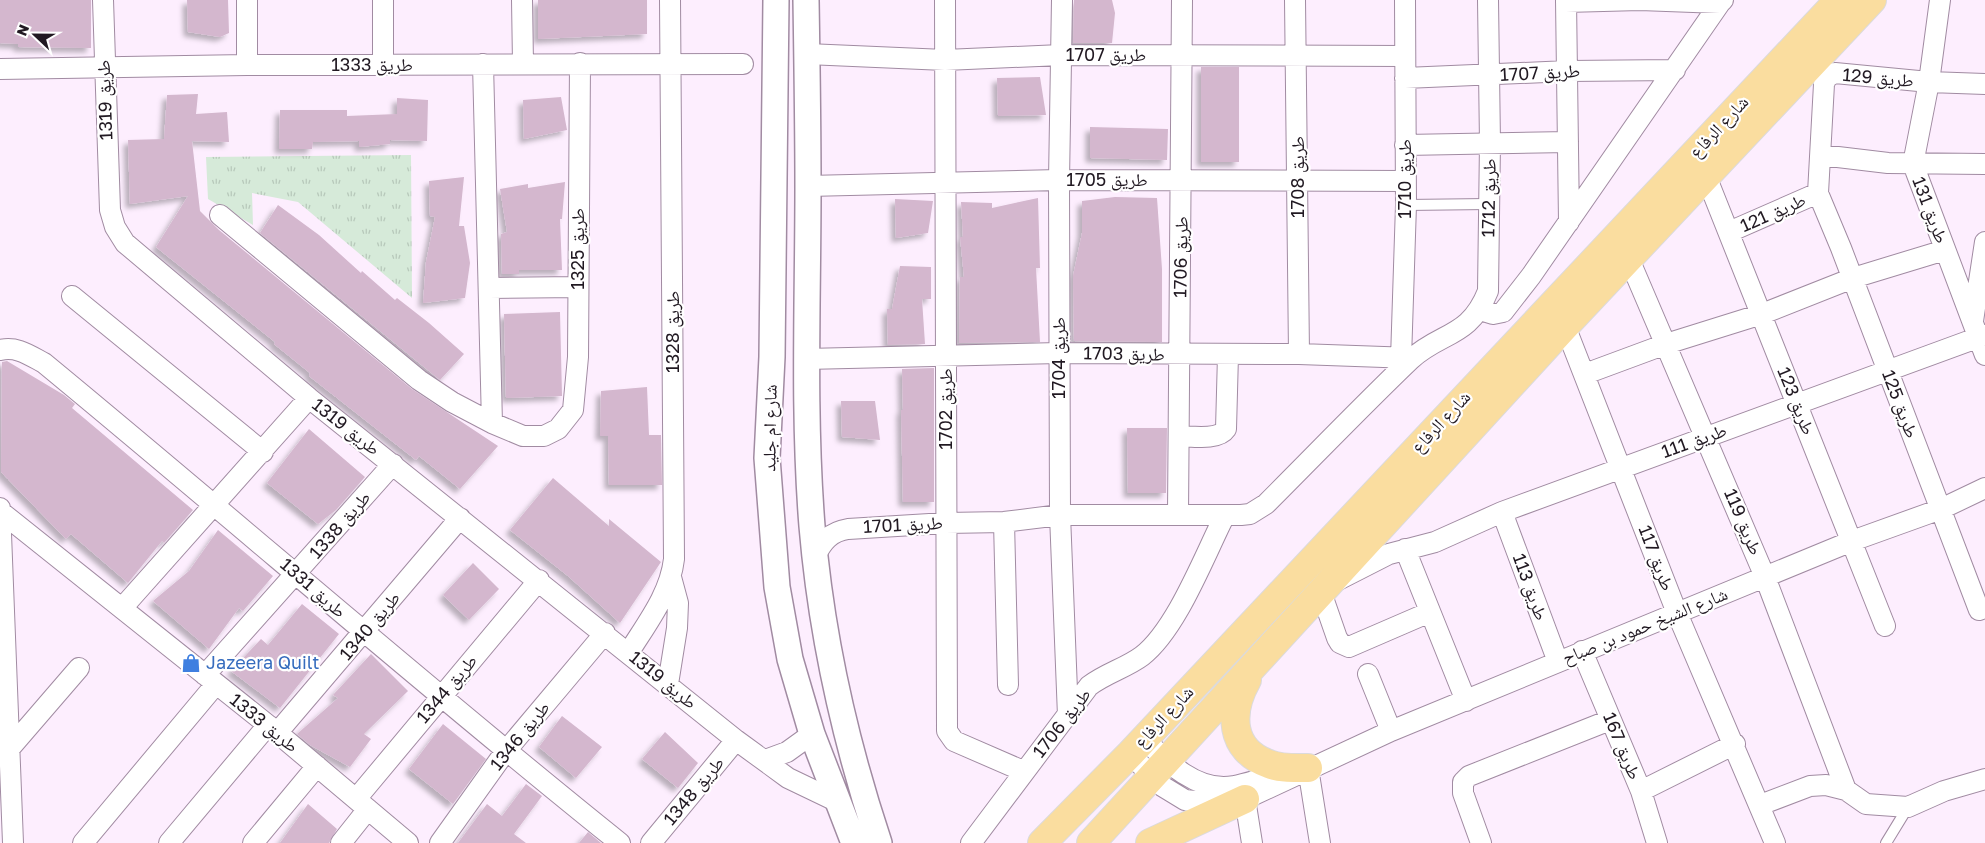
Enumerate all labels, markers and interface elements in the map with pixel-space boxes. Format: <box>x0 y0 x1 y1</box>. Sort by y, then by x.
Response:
north arrow <box>10 10 60 60</box>
text: N <box>13 22 32 38</box>
street label: طريق 1707 <box>1066 43 1146 66</box>
street label: طريق 1333 <box>331 53 413 76</box>
street label: طريق 1319 <box>92 59 117 141</box>
street label: طريق 1707 <box>1499 59 1581 86</box>
street label: طريق 129 <box>1841 63 1915 92</box>
street label: شارع الرفاع <box>1684 91 1753 163</box>
street label: طريق 1708 <box>1286 136 1309 218</box>
street label: طريق 1710 <box>1393 139 1416 219</box>
street label: طريق 1712 <box>1476 158 1501 238</box>
street label: طريق 1705 <box>1066 168 1148 191</box>
street label: طريق 131 <box>1907 173 1954 246</box>
street label: طريق 121 <box>1736 188 1809 237</box>
street label: طريق 1325 <box>566 208 589 290</box>
street label: طريق 1706 <box>1168 216 1193 298</box>
street label: طريق 1328 <box>661 291 684 373</box>
street label: طريق 1704 <box>1047 317 1070 399</box>
street label: طريق 1703 <box>1083 341 1165 366</box>
street label: طريق 123 <box>1772 364 1820 438</box>
street label: طريق 125 <box>1877 367 1924 441</box>
street label: طريق 1702 <box>934 368 957 450</box>
street label: شارع ام جليد <box>757 384 783 472</box>
street label: شارع الرفاع <box>1406 386 1475 458</box>
street label: طريق 1319 <box>308 393 385 460</box>
street label: طريق 111 <box>1658 418 1730 463</box>
street label: طريق 119 <box>1719 485 1768 558</box>
street label: طريق 1338 <box>304 486 375 563</box>
street label: طريق 1701 <box>863 511 943 538</box>
street label: طريق 117 <box>1633 522 1679 594</box>
street label: طريق 113 <box>1508 550 1553 623</box>
street label: طريق 1331 <box>276 553 351 623</box>
street label: شارع الشيخ حمود بن صباح <box>1559 582 1731 670</box>
street label: طريق 1340 <box>334 587 405 665</box>
street label: طريق 1319 <box>625 645 702 714</box>
street label: طريق 1344 <box>411 650 482 728</box>
place label: Jazeera Quilt <box>206 651 319 673</box>
shop icon: Jazeera Quilt <box>180 652 202 674</box>
street label: شارع الرفاع <box>1129 681 1198 753</box>
street label: طريق 1706 <box>1027 683 1096 762</box>
street label: طريق 1333 <box>225 688 303 757</box>
street label: طريق 1346 <box>485 696 555 775</box>
street label: طريق 167 <box>1598 709 1647 783</box>
street label: طريق 1348 <box>658 752 729 830</box>

